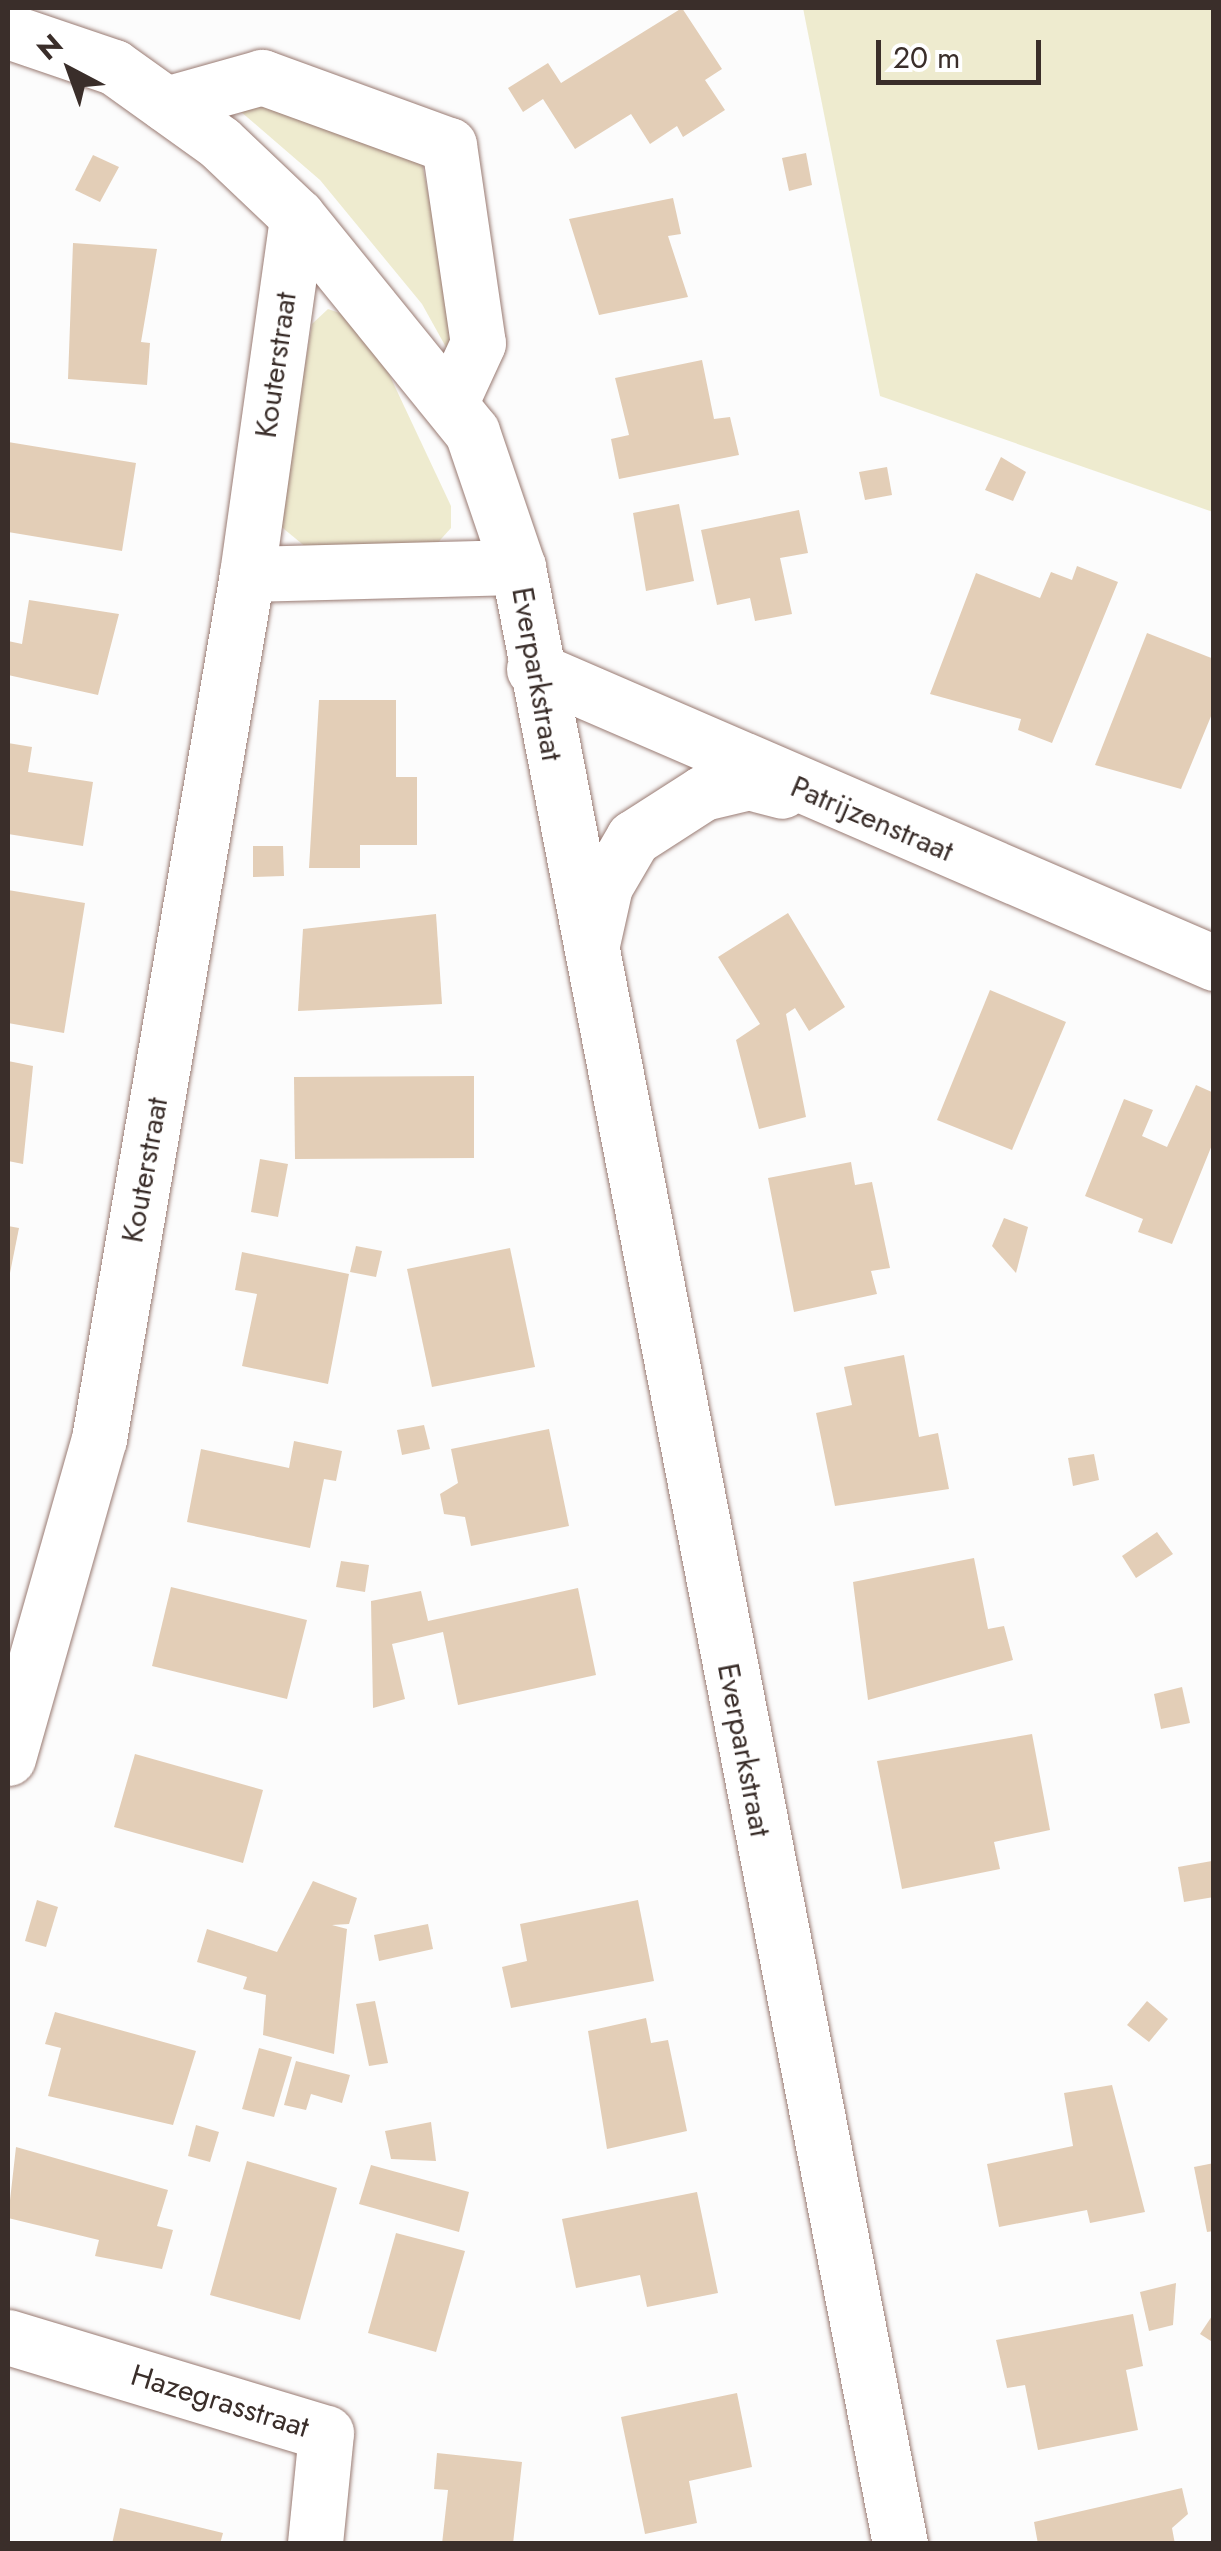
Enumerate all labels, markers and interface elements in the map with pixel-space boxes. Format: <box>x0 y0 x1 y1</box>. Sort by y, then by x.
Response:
north arrow <box>20 20 120 120</box>
scale bar <box>881 20 1046 82</box>
text: N <box>28 24 72 70</box>
text: 20 m <box>893 36 960 79</box>
street label: Kouterstraat <box>248 290 304 440</box>
street label: Everparkstraat <box>504 584 570 764</box>
street label: Patrijzenstraat <box>785 769 959 869</box>
street label: Kouterstraat <box>115 1095 175 1245</box>
street label: Everparkstraat <box>710 1660 778 1840</box>
street label: Hazegrasstraat <box>127 2357 313 2445</box>

